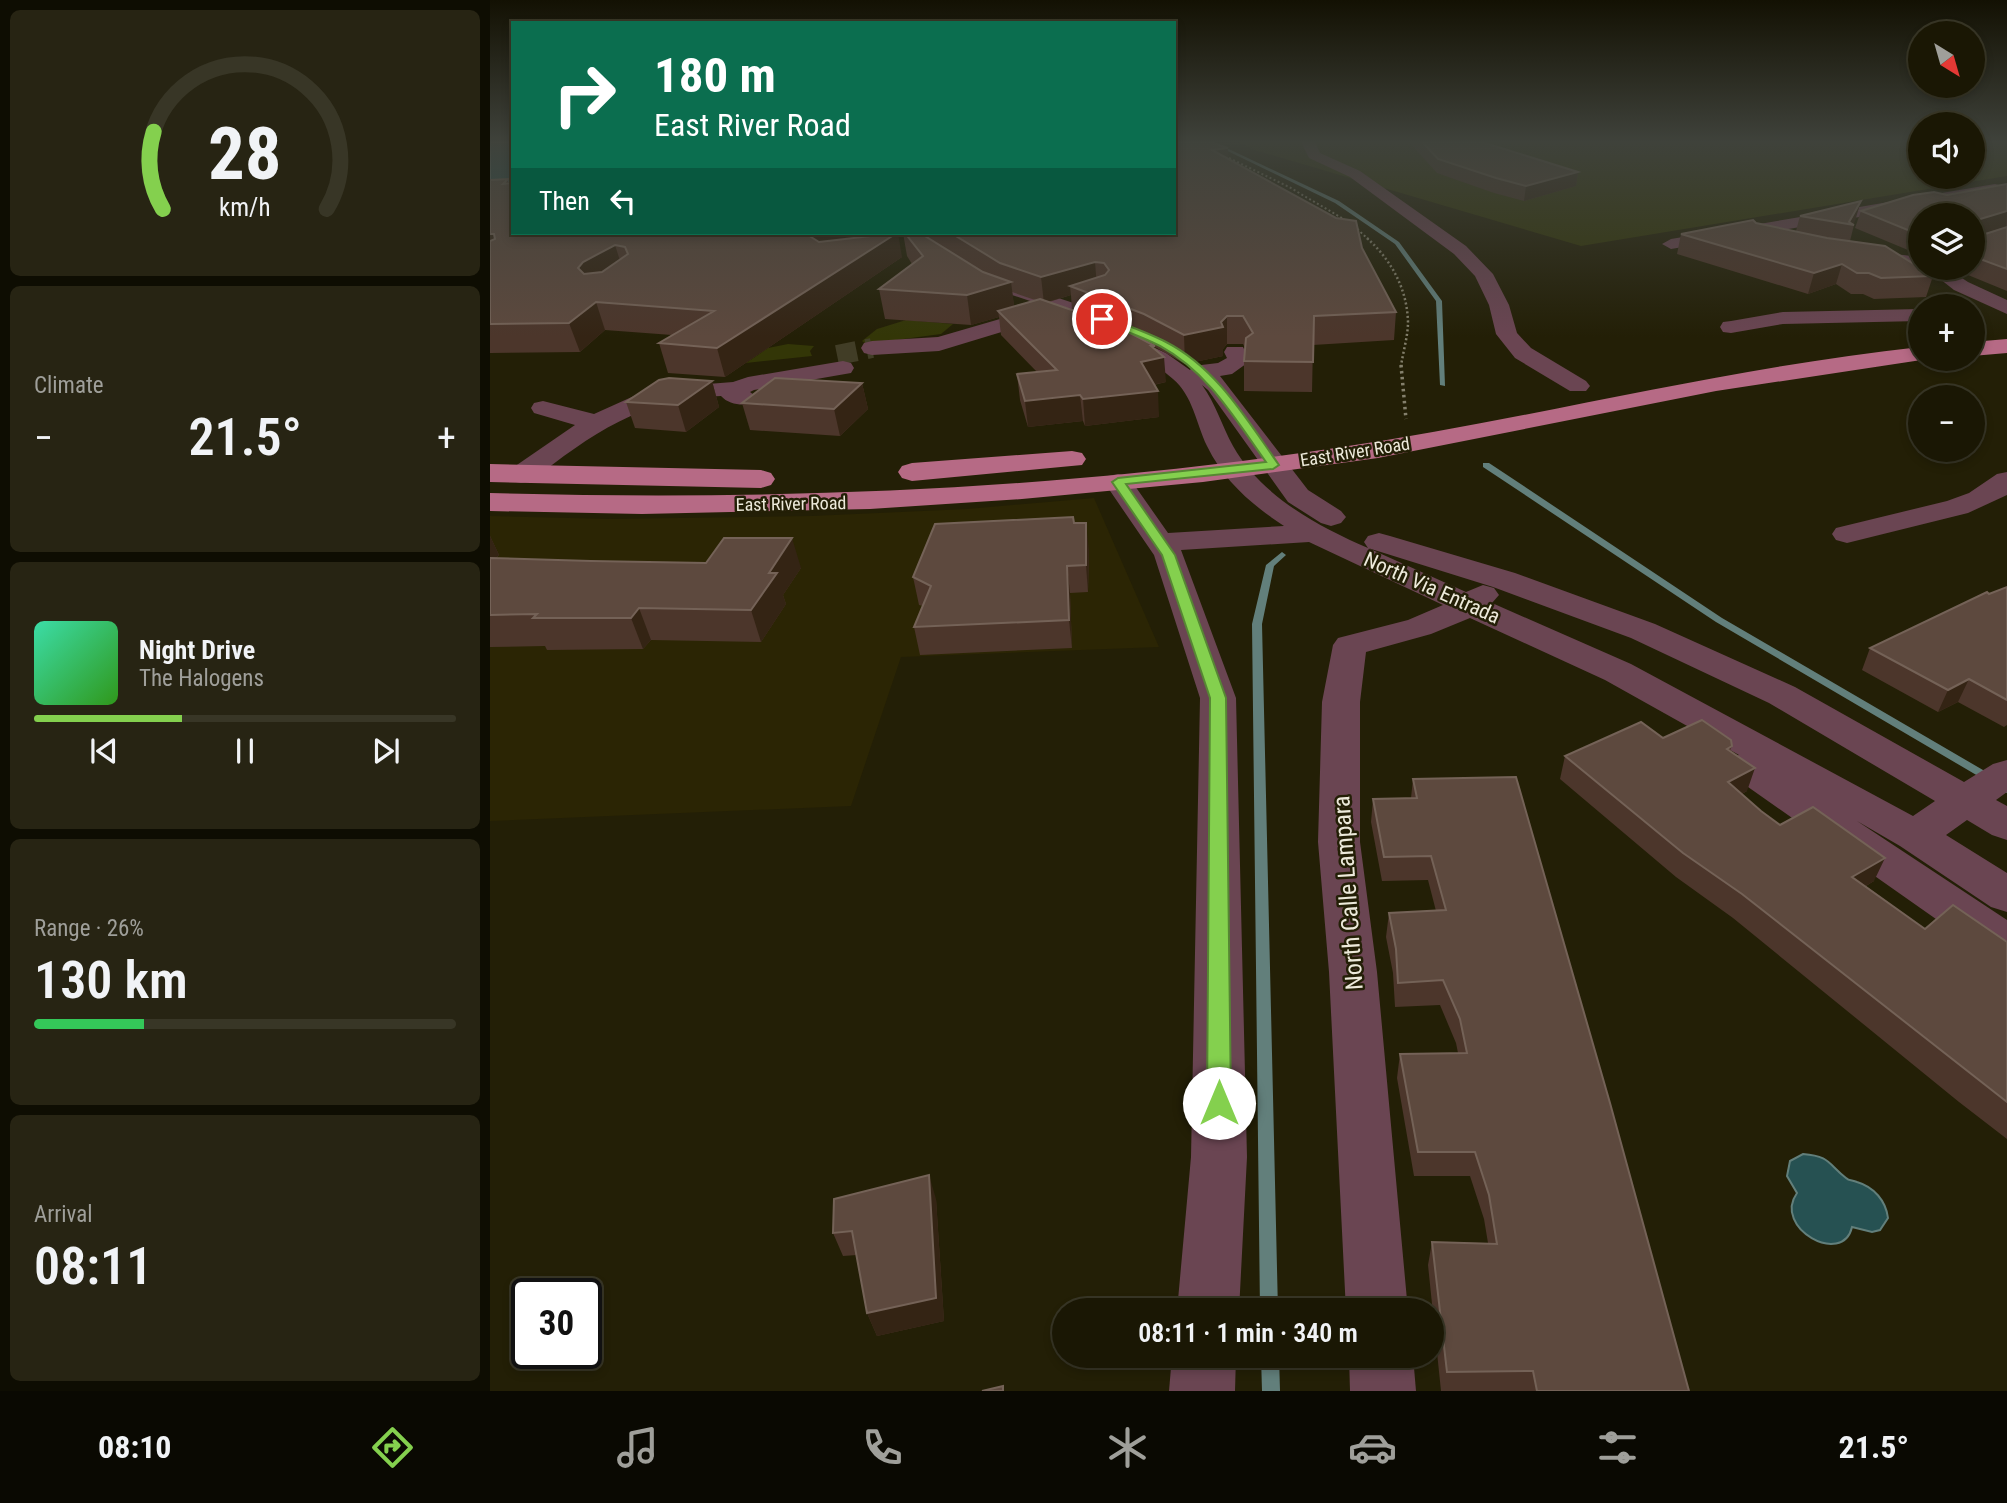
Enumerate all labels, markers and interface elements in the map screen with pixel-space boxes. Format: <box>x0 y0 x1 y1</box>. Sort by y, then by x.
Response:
north arrow <box>1908 21 1984 98</box>
map controls <box>1908 21 1985 462</box>
text: 180 m <box>654 47 776 104</box>
icon: right <box>539 49 630 140</box>
text: East River Road <box>654 106 851 144</box>
text: 28 <box>208 111 282 197</box>
button: sound <box>1908 112 1985 189</box>
icon: left <box>604 182 642 220</box>
text: Then <box>539 186 590 216</box>
text: km/h <box>219 193 271 222</box>
button: layers <box>1908 203 1985 280</box>
pin <box>1072 289 1132 349</box>
button: + <box>1908 294 1985 371</box>
icon: arrive <box>1083 300 1121 338</box>
text: Climate <box>34 372 104 399</box>
button: − <box>1908 385 1985 462</box>
text: 21.5° <box>188 407 302 468</box>
text: − <box>34 416 53 460</box>
text: + <box>437 416 456 460</box>
street label: East River Road <box>1299 432 1411 471</box>
street label: East River Road <box>735 492 847 515</box>
street label: North Via Entrada <box>1360 547 1504 629</box>
text: Night Drive <box>139 635 255 665</box>
text: The Halogens <box>139 665 264 692</box>
icon: previous <box>85 732 123 770</box>
icon: pause <box>226 732 264 770</box>
icon: next <box>367 732 405 770</box>
street label: North Calle Lampara <box>1327 795 1369 991</box>
text: Range · 26% <box>34 915 144 942</box>
text: 130 km <box>34 950 188 1011</box>
position arrow <box>1182 1066 1256 1140</box>
text: Arrival <box>34 1201 93 1228</box>
text: 08:11 <box>34 1236 152 1297</box>
speed limit sign: 30 <box>511 1278 602 1369</box>
text: 08:11 · 1 min · 340 m <box>1138 1318 1358 1348</box>
icon: directions <box>368 1423 417 1472</box>
icon: music <box>613 1423 662 1472</box>
icon: phone <box>858 1423 907 1472</box>
icon: climate <box>1103 1423 1152 1472</box>
icon: car <box>1348 1423 1397 1472</box>
icon: filters <box>1593 1423 1642 1472</box>
text: 08:10 <box>98 1428 172 1466</box>
text: 21.5° <box>1839 1428 1909 1466</box>

